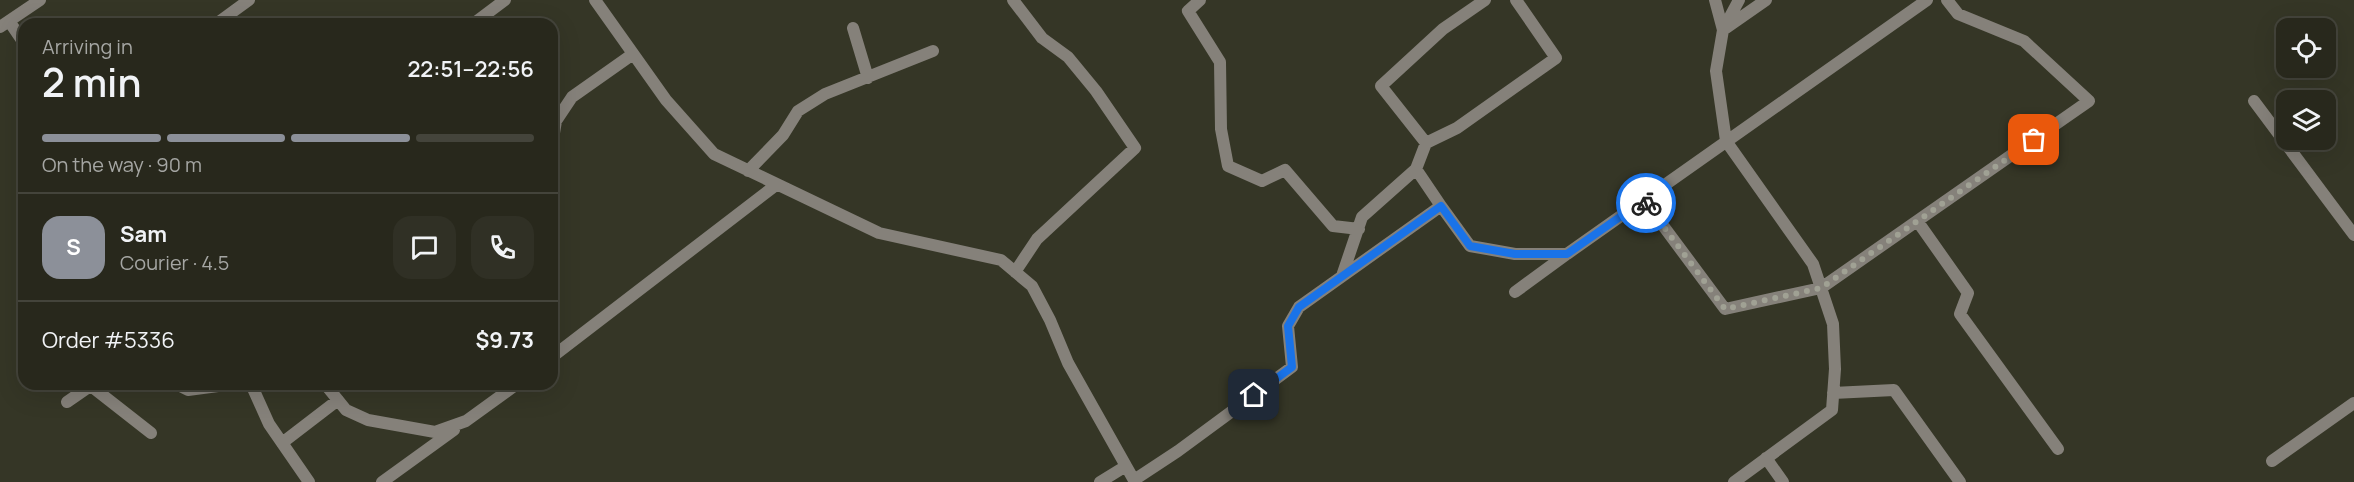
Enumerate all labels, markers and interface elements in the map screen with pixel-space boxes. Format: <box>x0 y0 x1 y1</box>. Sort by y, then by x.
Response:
map controls <box>2276 18 2336 150</box>
button: locate <box>2276 18 2336 78</box>
text: Arriving in <box>42 33 133 60</box>
text: 22:51–22:56 <box>407 54 534 84</box>
text: 2 min <box>42 55 141 109</box>
button: layers <box>2276 90 2336 150</box>
pin <box>2008 114 2059 165</box>
icon: bag <box>2017 123 2050 156</box>
text: On the way · 90 m <box>42 151 202 178</box>
courier <box>1616 173 1676 233</box>
icon: bike <box>1630 187 1663 220</box>
button: chat <box>393 216 456 279</box>
button: phone <box>471 216 534 279</box>
text: Sam <box>120 219 167 249</box>
text: S <box>66 232 81 262</box>
text: Courier · 4.5 <box>120 249 229 276</box>
text: Order #5336 <box>42 325 175 355</box>
text: $9.73 <box>475 325 534 355</box>
pin <box>1228 369 1279 420</box>
icon: home <box>1237 378 1270 411</box>

